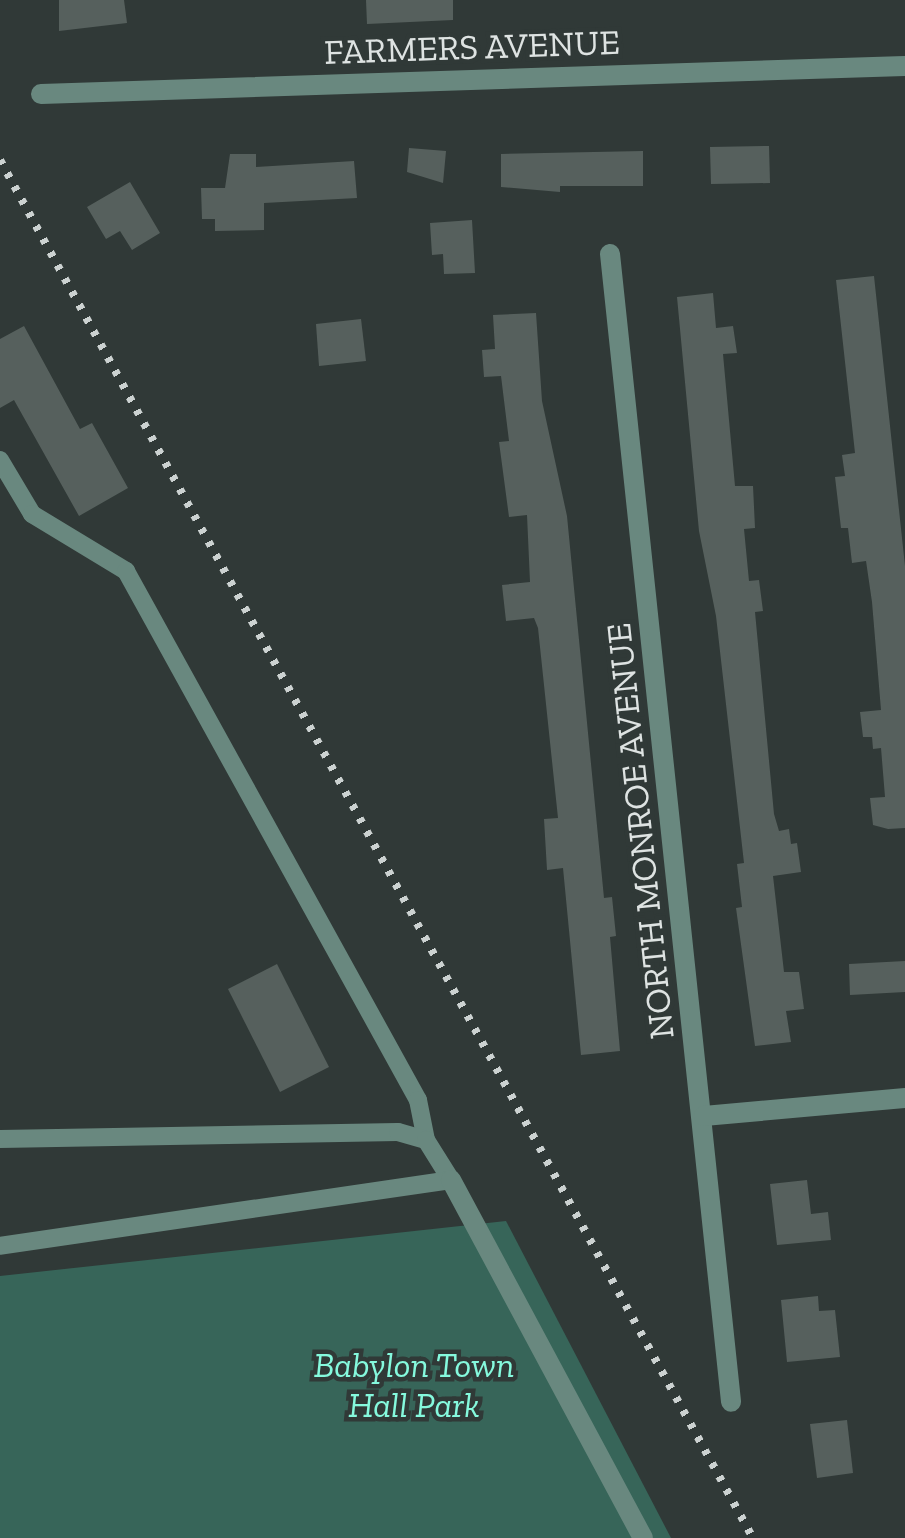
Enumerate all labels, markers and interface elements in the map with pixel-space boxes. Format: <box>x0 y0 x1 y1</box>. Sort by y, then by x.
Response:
street label: FARMERS AVENUE <box>323 21 621 73</box>
street label: NORTH MONROE AVENUE <box>597 620 683 1042</box>
park label: Babylon Town Hall Park <box>313 1344 515 1426</box>

